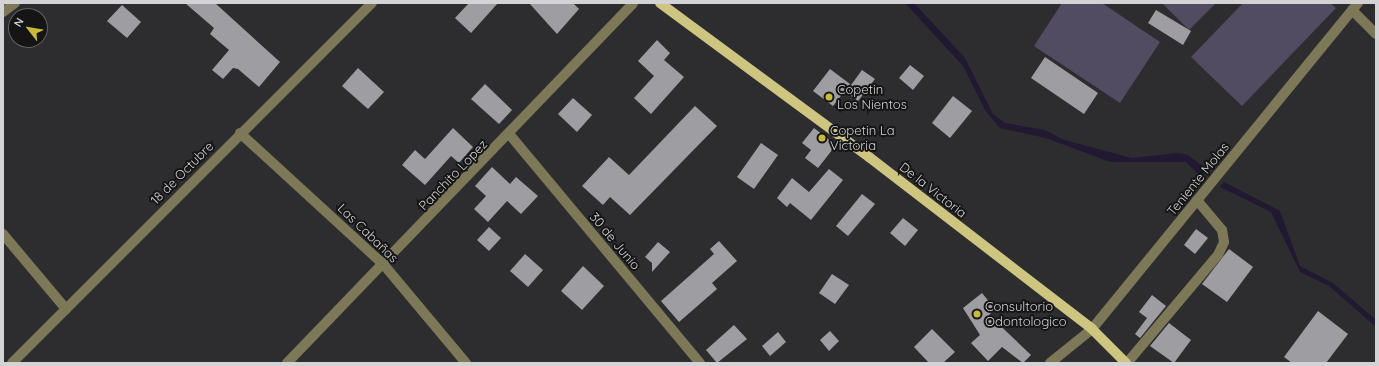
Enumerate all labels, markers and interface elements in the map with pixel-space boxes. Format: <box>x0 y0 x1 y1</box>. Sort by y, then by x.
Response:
north arrow <box>8 8 48 48</box>
text: N <box>10 15 27 29</box>
place label: Copetin Los Nientos <box>837 82 907 113</box>
marker: Copetin Los Nientos <box>824 92 834 102</box>
place label: Copetin La Victoria <box>830 123 895 154</box>
marker: Copetin La Victoria <box>817 133 827 143</box>
street label: Panchito Lopez <box>415 137 491 213</box>
street label: 18 de Octubre <box>147 138 217 208</box>
street label: Teniente Molas <box>1164 139 1232 219</box>
street label: De la Victoria <box>896 159 970 221</box>
street label: Las Cabañas <box>335 200 401 266</box>
street label: 30 de Junio <box>587 209 643 273</box>
place label: Consultorio Odontologico <box>985 299 1067 330</box>
marker: Consultorio Odontologico <box>972 309 982 319</box>

